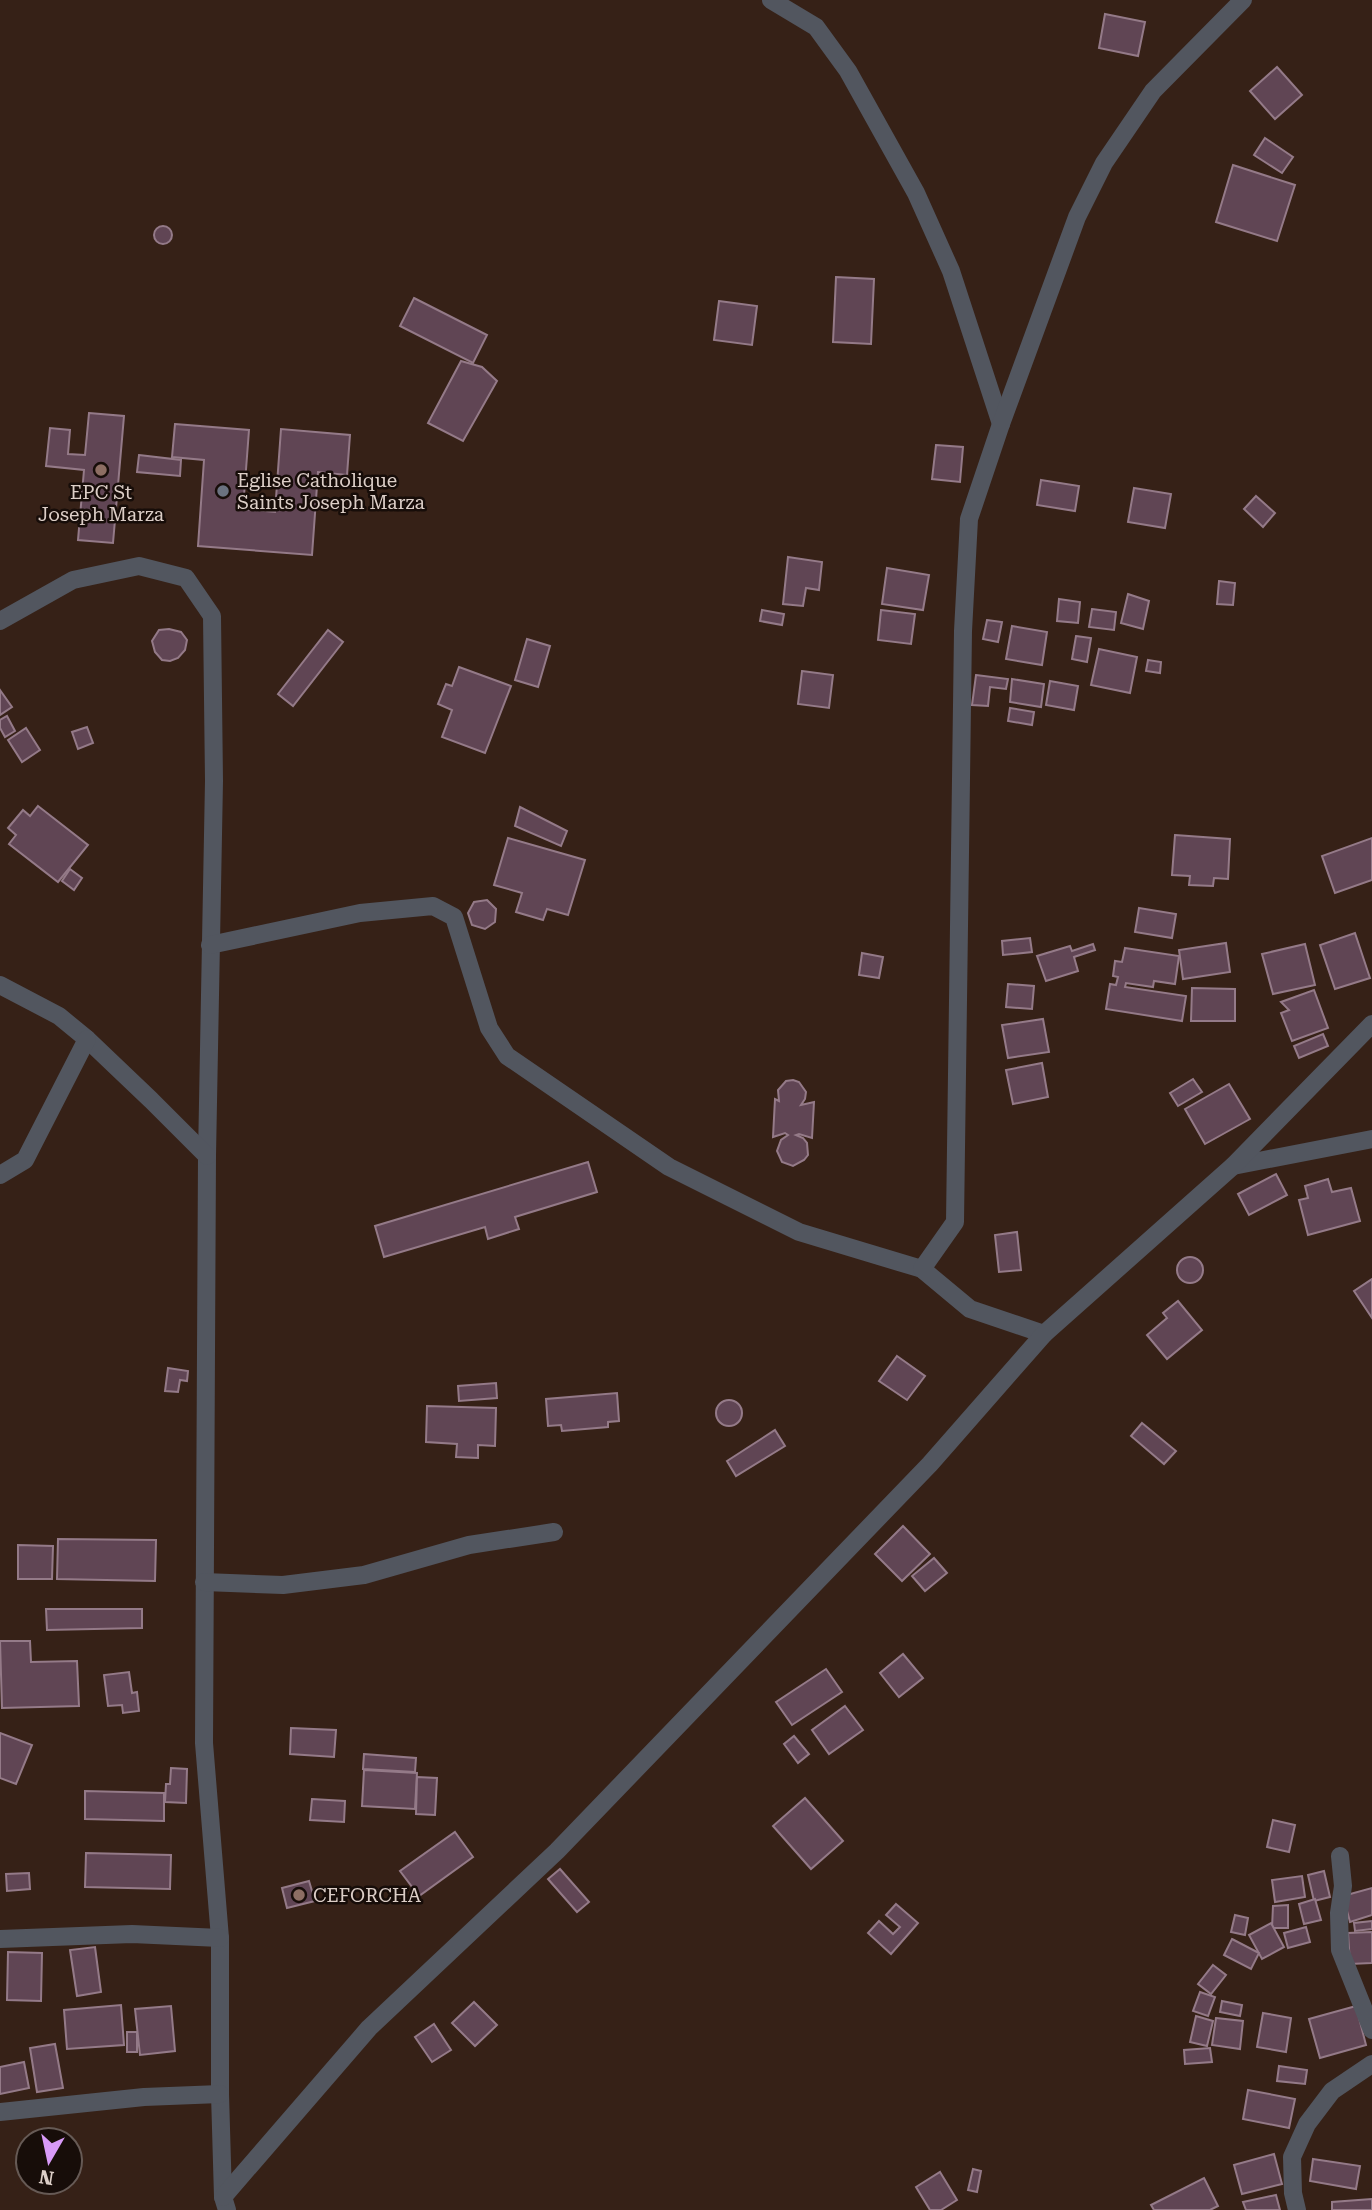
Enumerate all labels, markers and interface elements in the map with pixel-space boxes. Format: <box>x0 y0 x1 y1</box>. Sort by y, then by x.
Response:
marker: EPC St Joseph Marza <box>93 462 109 478</box>
place label: Eglise Catholique Saints Joseph Marza <box>237 469 425 514</box>
place label: EPC St Joseph Marza <box>38 481 165 526</box>
marker: Eglise Catholique Saints Joseph Marza <box>215 483 231 499</box>
place label: CEFORCHA <box>313 1884 422 1907</box>
marker: CEFORCHA <box>291 1887 307 1903</box>
north arrow <box>14 2126 84 2196</box>
text: N <box>37 2165 55 2190</box>

